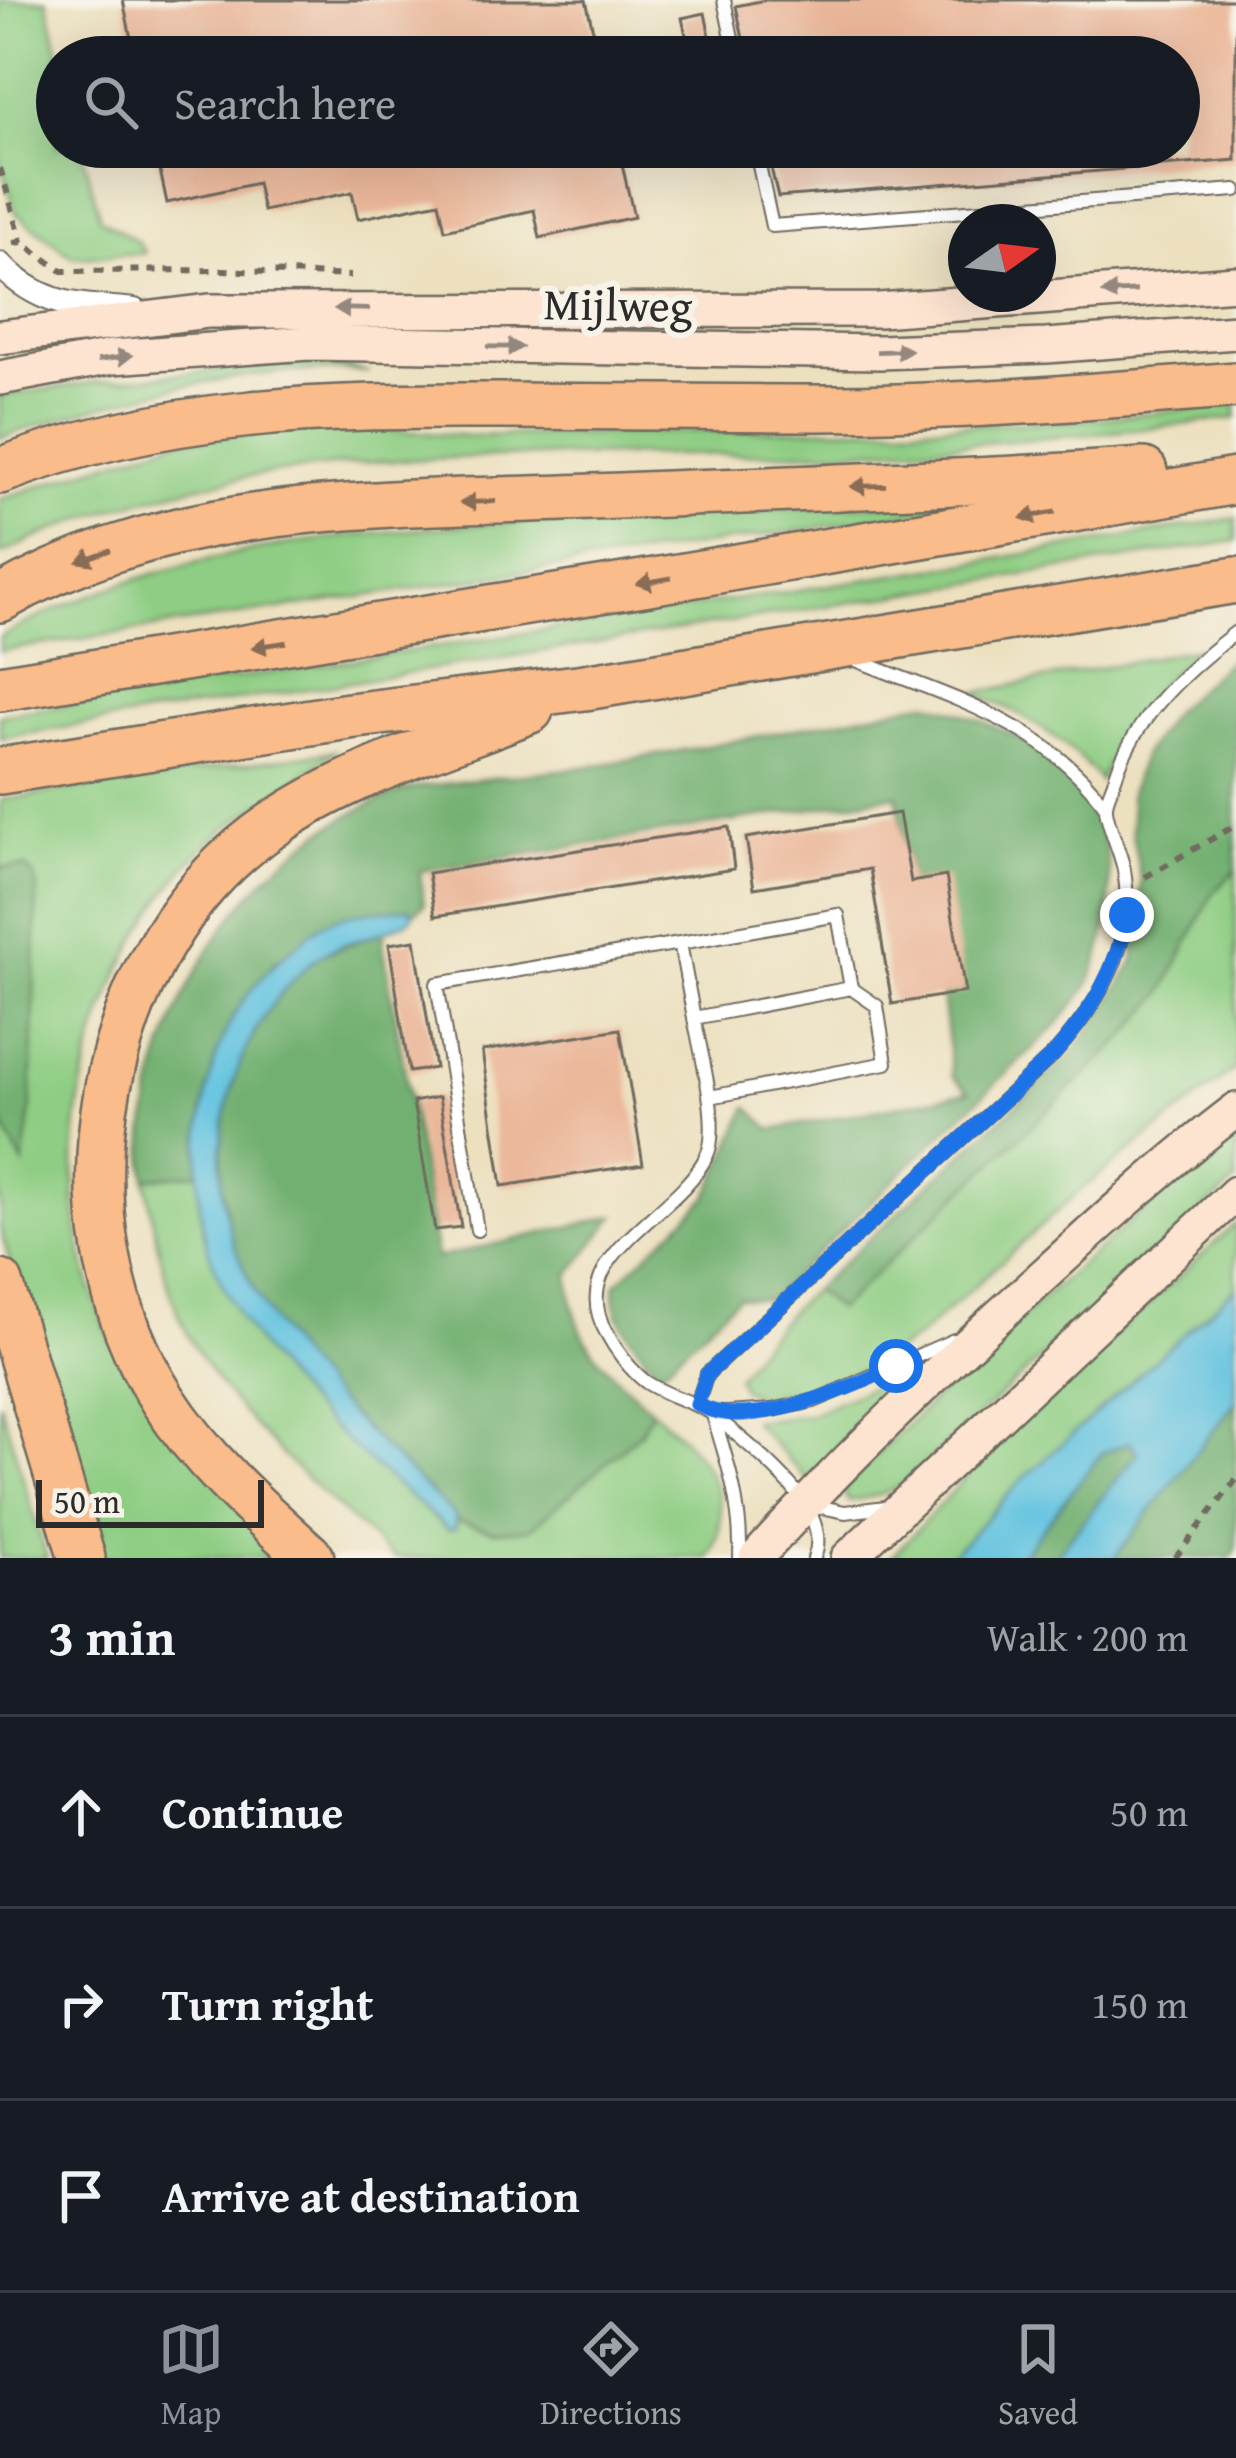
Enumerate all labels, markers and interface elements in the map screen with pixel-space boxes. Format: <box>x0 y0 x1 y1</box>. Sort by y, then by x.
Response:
search box <box>36 36 1200 168</box>
icon: search <box>78 69 144 135</box>
text: Search here <box>174 70 396 135</box>
north arrow <box>948 204 1056 312</box>
street label: Mijlweg <box>543 270 694 338</box>
one-way arrow <box>1100 283 1137 302</box>
one-way arrow <box>332 299 370 318</box>
one-way arrow <box>487 337 525 356</box>
one-way arrow <box>876 342 914 361</box>
one-way arrow <box>97 348 134 367</box>
one-way arrow <box>848 476 886 495</box>
one-way arrow <box>458 492 496 511</box>
one-way arrow <box>1019 506 1056 525</box>
one-way arrow <box>75 547 111 566</box>
one-way arrow <box>634 573 672 591</box>
one-way arrow <box>250 636 287 655</box>
route end <box>1100 888 1154 942</box>
route start <box>869 1339 923 1393</box>
scale bar <box>36 1474 264 1527</box>
text: 50 m <box>54 1477 120 1525</box>
text: 3 min <box>48 1599 175 1674</box>
text: Walk · 200 m <box>987 1608 1188 1665</box>
icon: ahead <box>48 1779 114 1845</box>
text: Continue <box>162 1779 343 1844</box>
text: 50 m <box>1110 1783 1188 1840</box>
icon: right <box>48 1971 114 2037</box>
text: Turn right <box>162 1971 374 2036</box>
text: 150 m <box>1091 1975 1188 2032</box>
icon: arrive <box>48 2163 114 2229</box>
text: Arrive at destination <box>162 2163 580 2228</box>
tab: Map <box>158 2316 224 2436</box>
tab: Directions <box>540 2316 682 2436</box>
tab: Saved <box>998 2316 1078 2436</box>

